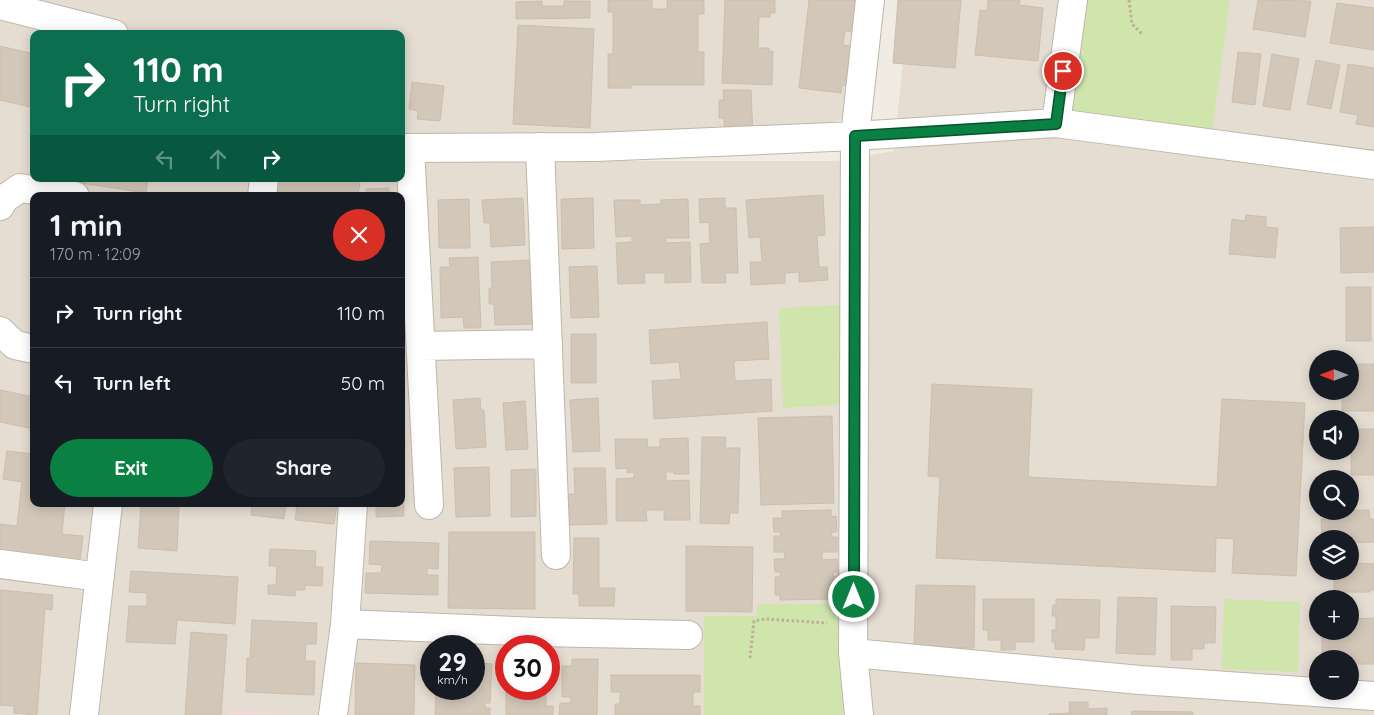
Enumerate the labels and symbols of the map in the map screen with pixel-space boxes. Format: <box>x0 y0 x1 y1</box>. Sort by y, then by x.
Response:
pin <box>1042 50 1084 92</box>
north arrow <box>1309 350 1359 400</box>
position arrow <box>827 570 879 622</box>
speed limit sign: 30 <box>495 635 560 700</box>

